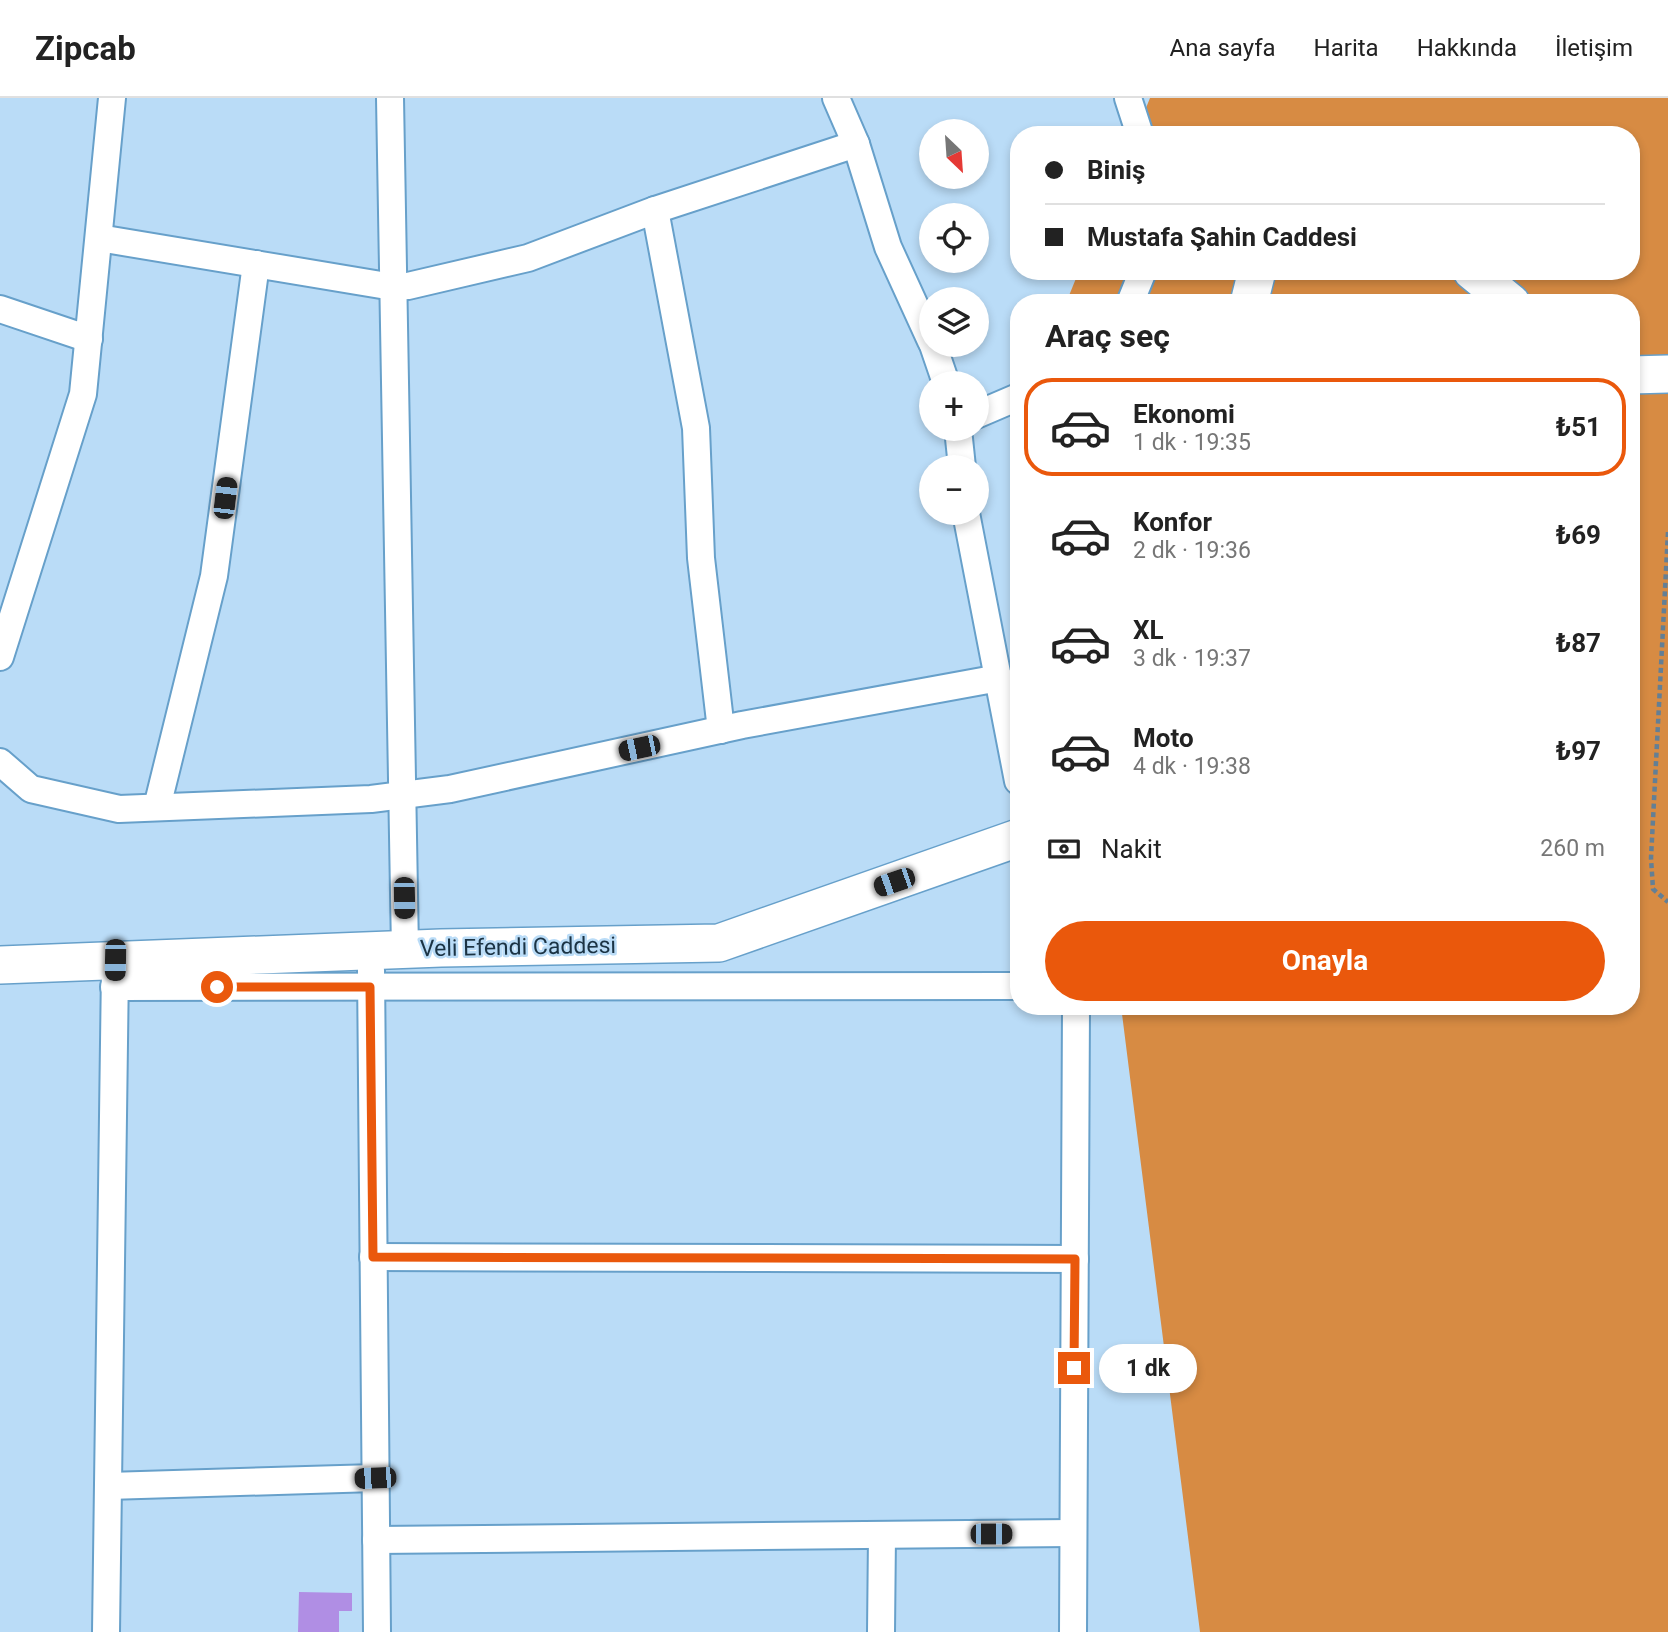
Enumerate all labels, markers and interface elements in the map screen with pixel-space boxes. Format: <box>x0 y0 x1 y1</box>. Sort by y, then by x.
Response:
text: Zipcab <box>35 29 136 68</box>
text: Ana sayfa <box>1170 34 1276 62</box>
text: Harita <box>1314 34 1379 62</box>
text: Hakkında <box>1417 34 1517 62</box>
text: İletişim <box>1555 34 1633 62</box>
north arrow <box>919 119 989 189</box>
map controls <box>919 119 989 525</box>
text: Biniş <box>1087 155 1145 185</box>
button: locate <box>919 203 989 273</box>
text: Mustafa Şahin Caddesi <box>1087 222 1357 252</box>
button: layers <box>919 287 989 357</box>
text: Araç seç <box>1045 317 1170 355</box>
button: + <box>919 371 989 441</box>
icon: car <box>1049 396 1112 459</box>
text: Ekonomi <box>1133 399 1235 429</box>
text: ₺51 <box>1556 412 1601 442</box>
text: 1 dk · 19:35 <box>1133 429 1251 456</box>
button: − <box>919 455 989 525</box>
car <box>213 476 238 520</box>
icon: car <box>1049 504 1112 567</box>
text: Konfor <box>1133 507 1212 537</box>
text: ₺69 <box>1556 520 1601 550</box>
text: 2 dk · 19:36 <box>1133 537 1251 564</box>
icon: car <box>1049 612 1112 675</box>
text: XL <box>1133 615 1164 645</box>
text: ₺87 <box>1556 628 1601 658</box>
text: 3 dk · 19:37 <box>1133 645 1251 672</box>
icon: car <box>1049 720 1112 783</box>
text: Moto <box>1133 723 1194 753</box>
car <box>617 733 662 763</box>
text: ₺97 <box>1556 736 1601 766</box>
text: 4 dk · 19:38 <box>1133 753 1251 780</box>
icon: cash <box>1045 830 1083 868</box>
text: Nakit <box>1101 834 1162 864</box>
text: 260 m <box>1540 835 1605 862</box>
car <box>871 865 918 899</box>
car <box>394 877 415 919</box>
button: Onayla <box>1045 921 1605 1001</box>
street label: Veli Efendi Caddesi <box>420 932 616 962</box>
car <box>105 939 126 981</box>
route start <box>201 971 233 1003</box>
callout: 1 dk <box>1098 1344 1196 1392</box>
route end <box>1058 1352 1090 1384</box>
text: 1 dk <box>1126 1355 1170 1382</box>
car <box>354 1467 397 1489</box>
car <box>971 1524 1013 1545</box>

